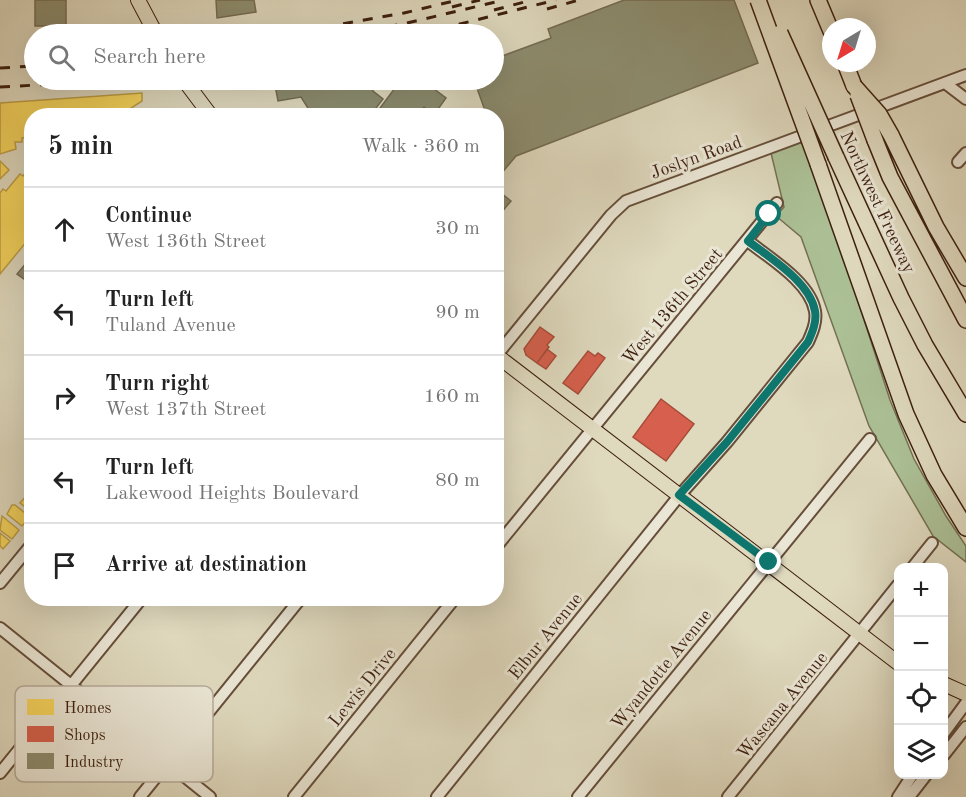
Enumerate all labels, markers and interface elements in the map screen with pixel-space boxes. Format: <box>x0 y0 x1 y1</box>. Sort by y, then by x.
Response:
north arrow <box>822 18 876 72</box>
search box <box>24 24 504 90</box>
icon: search <box>45 41 78 74</box>
text: Search here <box>93 46 206 68</box>
street label: Northwest Freeway <box>836 129 918 277</box>
street label: Joslyn Road <box>648 133 744 183</box>
text: 5 min <box>48 134 113 160</box>
text: Walk · 360 m <box>361 137 480 157</box>
route start <box>755 200 781 226</box>
text: Continue <box>105 205 192 227</box>
icon: ahead <box>48 213 81 246</box>
text: 30 m <box>435 219 480 239</box>
text: West 136th Street <box>105 232 266 252</box>
street label: West 136th Street <box>619 245 726 368</box>
text: Turn left <box>105 289 194 311</box>
icon: left <box>48 297 81 330</box>
text: 90 m <box>435 303 480 323</box>
text: Tuland Avenue <box>105 316 236 336</box>
text: Turn right <box>105 373 209 395</box>
icon: right <box>48 381 81 414</box>
text: 160 m <box>424 387 480 407</box>
text: West 137th Street <box>105 400 266 420</box>
text: Turn left <box>105 457 194 479</box>
icon: left <box>48 465 81 498</box>
text: 80 m <box>435 471 480 491</box>
text: Lakewood Heights Boulevard <box>105 484 359 504</box>
route end <box>755 548 781 574</box>
icon: arrive <box>48 549 81 582</box>
text: Arrive at destination <box>105 554 307 576</box>
map controls <box>894 563 948 779</box>
button: + <box>894 563 948 617</box>
street label: Elbur Avenue <box>506 590 586 683</box>
street label: Wyandotte Avenue <box>608 606 715 733</box>
button: − <box>894 617 948 671</box>
street label: Lewis Drive <box>326 645 400 730</box>
street label: Wascana Avenue <box>734 649 831 763</box>
button: locate <box>894 671 948 725</box>
legend <box>15 686 213 782</box>
text: Homes <box>64 701 112 717</box>
button: layers <box>894 725 948 779</box>
text: Shops <box>64 728 106 744</box>
text: Industry <box>64 755 124 771</box>

